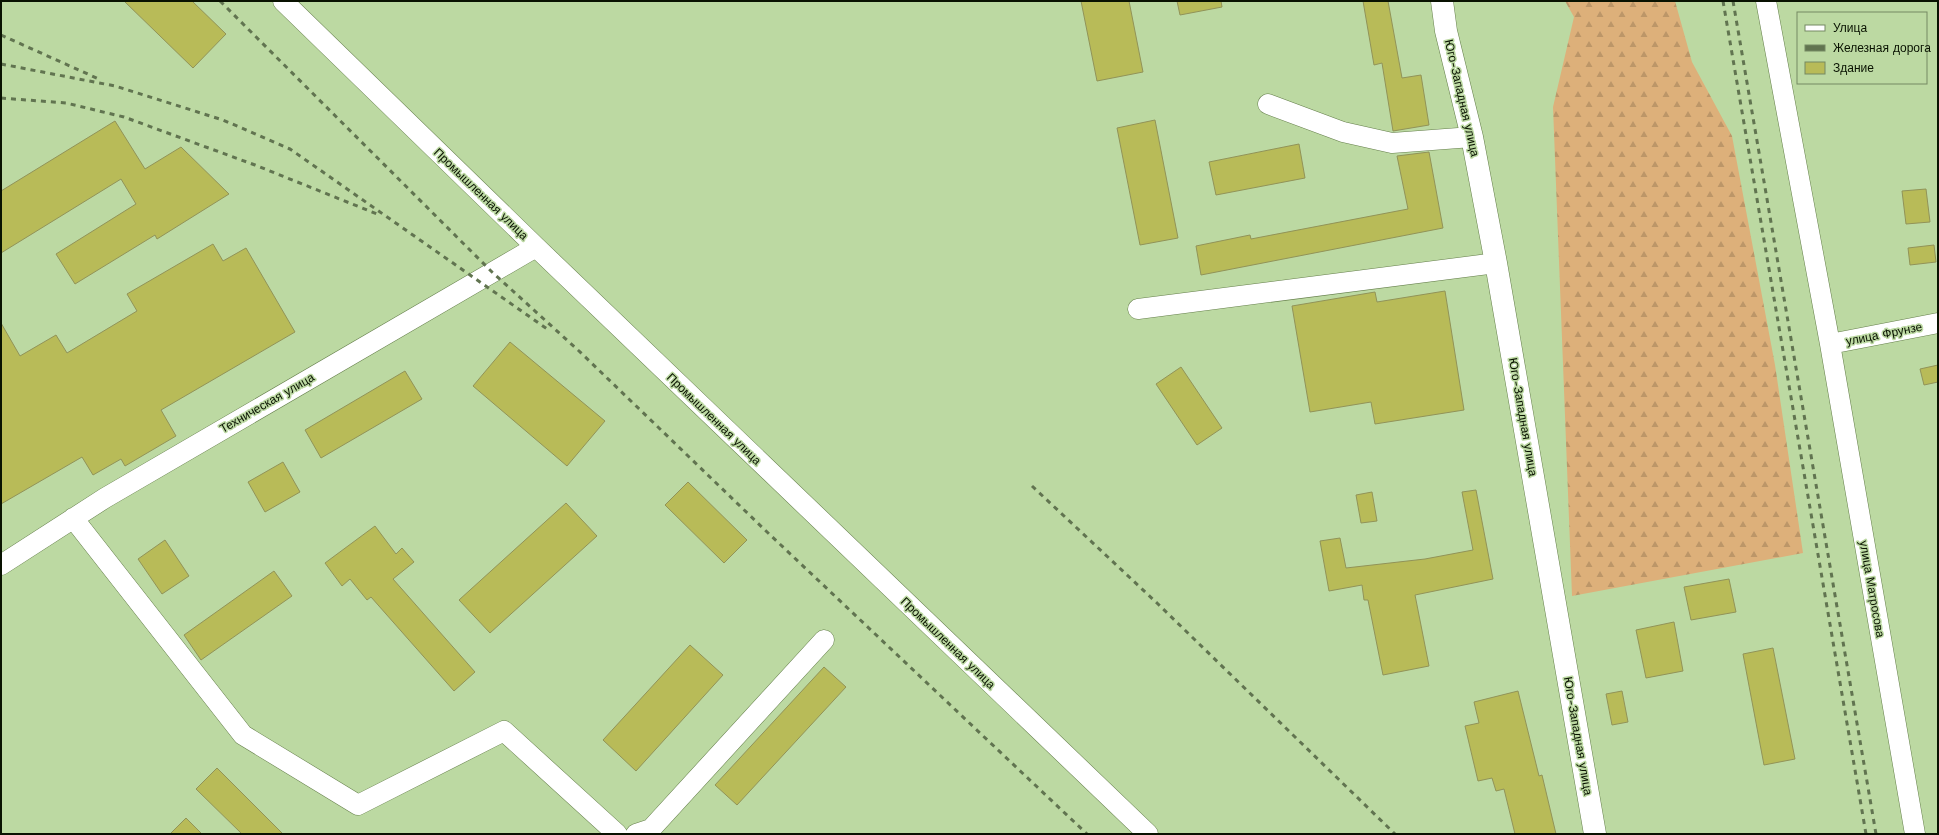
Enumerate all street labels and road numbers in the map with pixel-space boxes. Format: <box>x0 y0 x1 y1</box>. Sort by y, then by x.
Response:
street label: Юго-Западная улица <box>1442 38 1482 158</box>
street label: Промышленная улица <box>431 145 531 243</box>
street label: улица Фрунзе <box>1845 320 1924 348</box>
street label: Юго-Западная улица <box>1506 357 1540 478</box>
street label: Техническая улица <box>217 370 317 436</box>
street label: Промышленная улица <box>664 370 764 468</box>
street label: улица Матросова <box>1857 539 1887 639</box>
street label: Промышленная улица <box>898 594 998 692</box>
street label: Юго-Западная улица <box>1561 676 1595 797</box>

